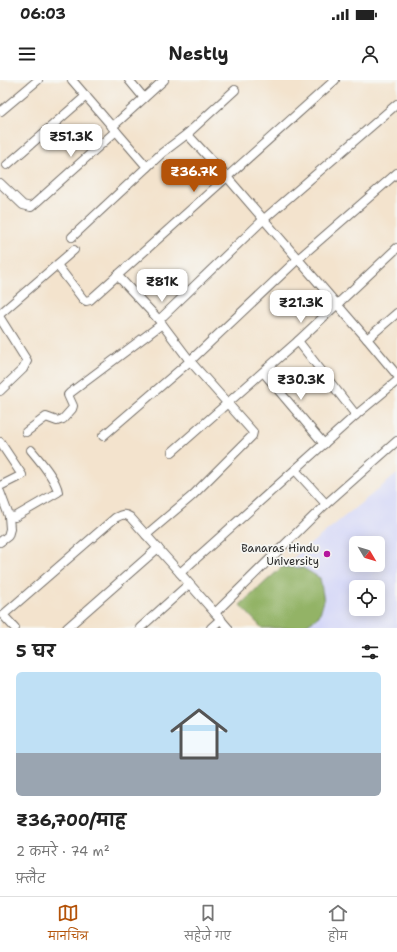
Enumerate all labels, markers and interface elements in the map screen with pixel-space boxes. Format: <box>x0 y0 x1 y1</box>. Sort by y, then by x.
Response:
text: 06:03 <box>20 4 66 24</box>
text: Nestly <box>169 42 228 66</box>
icon: menu <box>16 43 38 65</box>
icon: person <box>359 43 381 65</box>
pin: ₹51.3K <box>38 124 104 158</box>
text: ₹51.3K <box>49 128 93 145</box>
pin: ₹36.7K <box>161 159 227 193</box>
text: ₹36.7K <box>170 163 218 180</box>
pin: ₹81K <box>138 269 186 303</box>
text: ₹81K <box>146 273 178 290</box>
pin: ₹21.3K <box>268 290 334 324</box>
text: ₹21.3K <box>279 294 323 311</box>
pin: ₹30.3K <box>268 367 334 401</box>
text: ₹30.3K <box>277 371 325 388</box>
north arrow <box>349 536 385 572</box>
map controls <box>349 536 385 616</box>
place label: Banaras Hindu University <box>241 541 319 569</box>
marker: Banaras Hindu University <box>322 549 332 559</box>
button: locate <box>349 580 385 616</box>
text: 5 घर <box>16 640 55 662</box>
icon: filters <box>359 641 381 663</box>
icon: home <box>163 698 235 770</box>
text: ₹36,700/माह <box>16 809 126 831</box>
text: 2 कमरे · 74 m² <box>16 843 110 860</box>
text: फ़्लैट <box>16 870 46 887</box>
tab: मानचित्र <box>48 902 88 948</box>
tab: सहेजे गए <box>184 902 231 948</box>
tab: होम <box>327 902 349 948</box>

